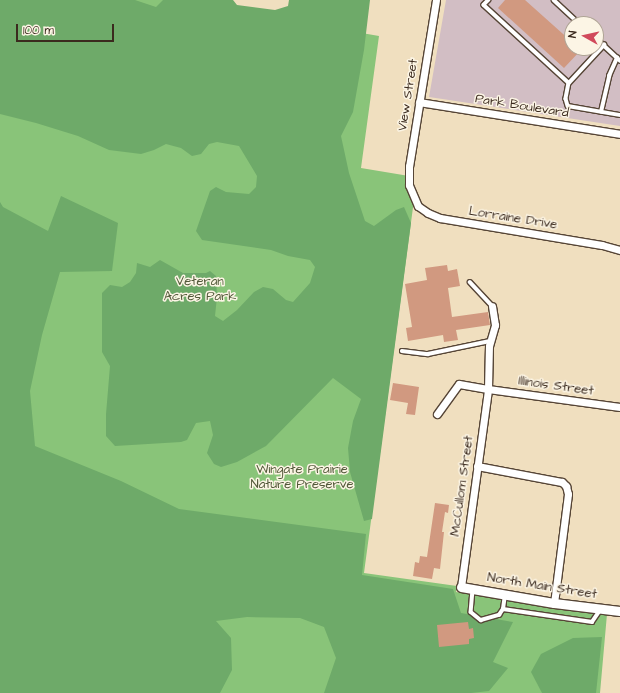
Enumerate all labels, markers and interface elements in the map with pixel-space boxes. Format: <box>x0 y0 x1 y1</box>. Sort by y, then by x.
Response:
scale bar <box>18 16 116 42</box>
north arrow <box>564 16 604 56</box>
text: 100 m <box>23 22 54 39</box>
text: N <box>565 30 581 39</box>
street label: View Street <box>395 58 421 132</box>
street label: Park Boulevard <box>474 91 570 121</box>
street label: Lorraine Drive <box>468 203 558 233</box>
park label: Veteran Acres Park <box>164 274 236 305</box>
street label: Illinois Street <box>517 373 595 399</box>
street label: McCullom Street <box>447 435 477 537</box>
park label: Wingate Prairie Nature Preserve <box>250 462 354 493</box>
street label: North Main Street <box>486 570 598 602</box>

